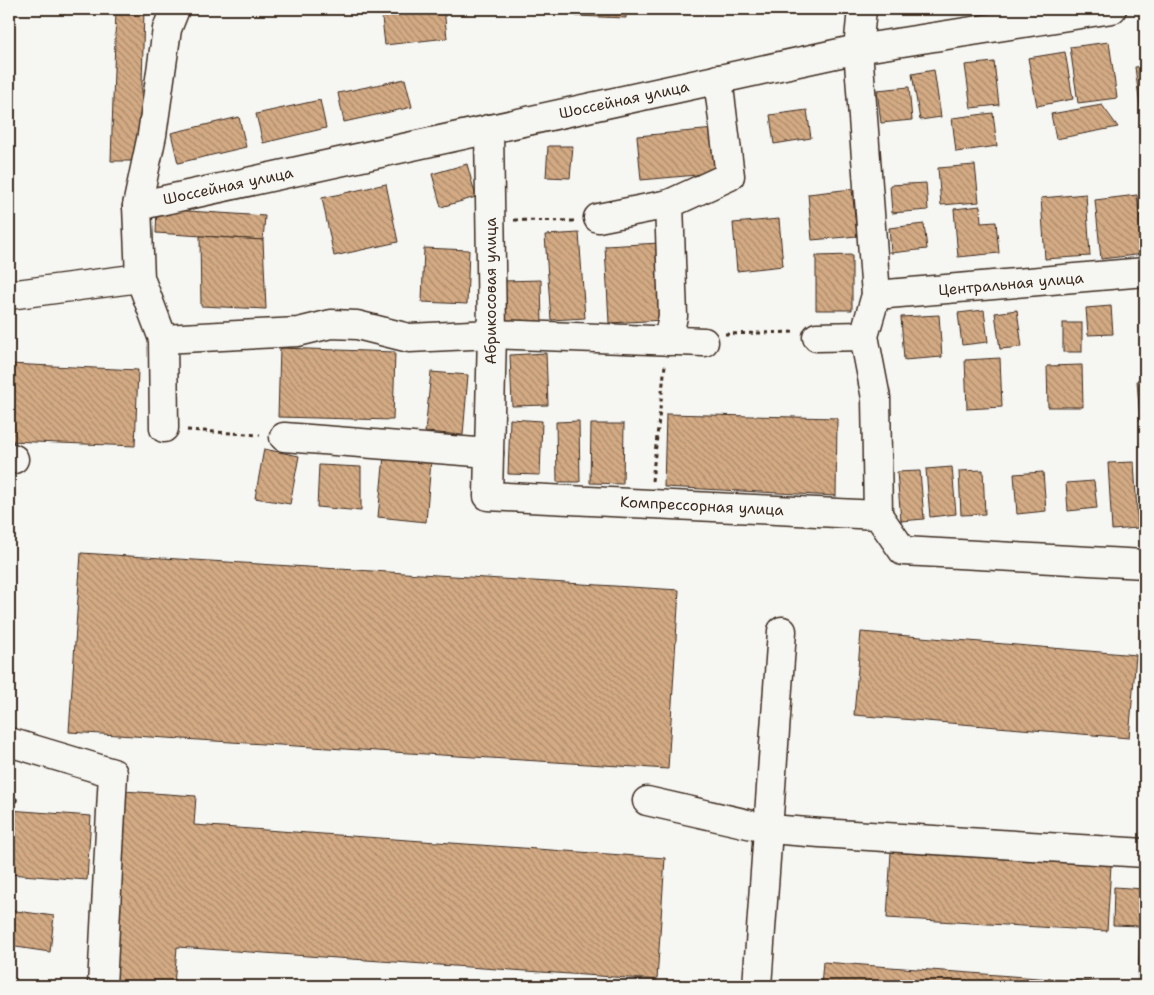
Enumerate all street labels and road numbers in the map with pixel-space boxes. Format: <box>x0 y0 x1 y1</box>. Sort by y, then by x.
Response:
street label: Шоссейная улица <box>557 76 692 124</box>
street label: Шоссейная улица <box>161 162 296 210</box>
street label: Абрикосовая улица <box>481 217 501 365</box>
street label: Центральная улица <box>937 268 1085 300</box>
street label: Компрессорная улица <box>620 492 785 520</box>

